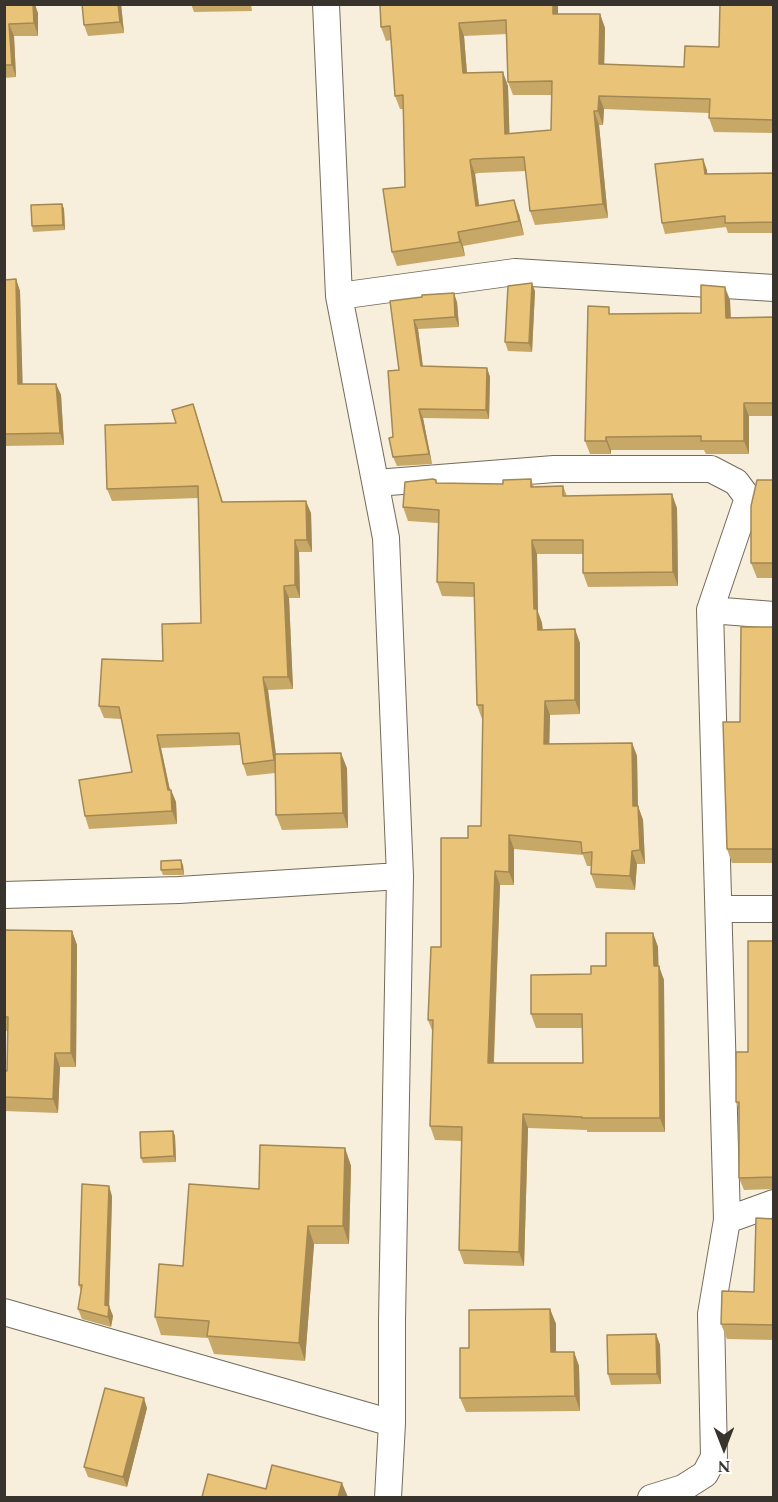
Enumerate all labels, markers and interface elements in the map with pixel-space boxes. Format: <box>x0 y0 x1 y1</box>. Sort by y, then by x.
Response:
north arrow <box>694 1418 754 1478</box>
text: N <box>717 1454 731 1478</box>

